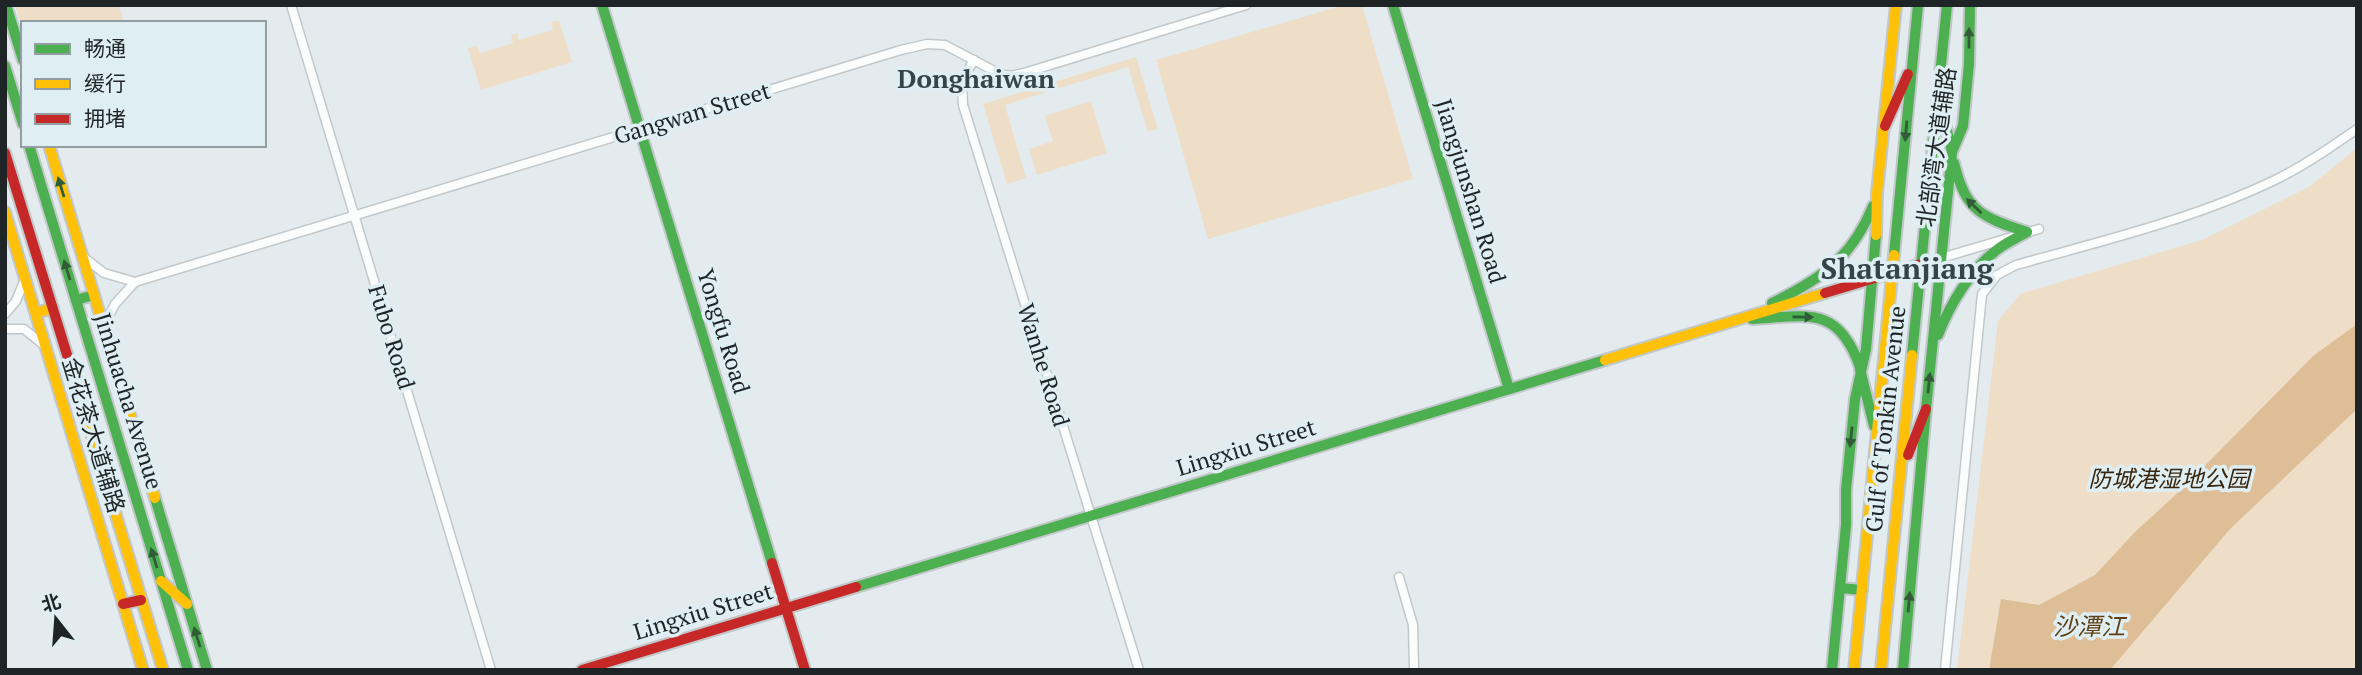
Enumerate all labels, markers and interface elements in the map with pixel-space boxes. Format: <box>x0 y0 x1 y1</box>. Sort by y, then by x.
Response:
legend <box>21 21 266 147</box>
one-way arrow <box>1963 26 1975 48</box>
text: 畅通 <box>84 34 126 62</box>
district label: Donghaiwan <box>897 61 1055 95</box>
street label: 北部湾大道辅路 <box>1909 65 1963 229</box>
text: 缓行 <box>84 69 126 97</box>
street label: Gangwan Street <box>610 74 775 152</box>
street label: Jiangjunshan Road <box>1428 95 1514 287</box>
text: 拥堵 <box>84 104 126 132</box>
one-way arrow <box>1900 121 1911 143</box>
one-way arrow <box>56 176 66 197</box>
one-way arrow <box>1966 199 1983 215</box>
district label: Shatanjiang <box>1820 248 1995 288</box>
one-way arrow <box>61 259 72 280</box>
street label: Yongfu Road <box>690 265 758 398</box>
street label: Fubo Road <box>361 281 423 393</box>
street label: Wanhe Road <box>1011 300 1077 431</box>
street label: Gulf of Tonkin Avenue <box>1858 304 1912 534</box>
street label: Jinhuacha Avenue <box>87 309 171 493</box>
one-way arrow <box>1792 311 1814 323</box>
street label: 金花茶大道辅路 <box>56 353 132 517</box>
one-way arrow <box>1923 372 1934 394</box>
street label: Lingxiu Street <box>1172 411 1320 483</box>
one-way arrow <box>1845 426 1856 448</box>
park label: 防城港湿地公园 <box>2089 463 2253 494</box>
one-way arrow <box>149 547 159 568</box>
street label: Lingxiu Street <box>629 575 777 647</box>
north arrow <box>21 584 91 654</box>
text: 北 <box>38 588 64 617</box>
one-way arrow <box>1904 591 1915 613</box>
water label: 沙潭江 <box>2053 610 2128 642</box>
one-way arrow <box>192 626 202 647</box>

